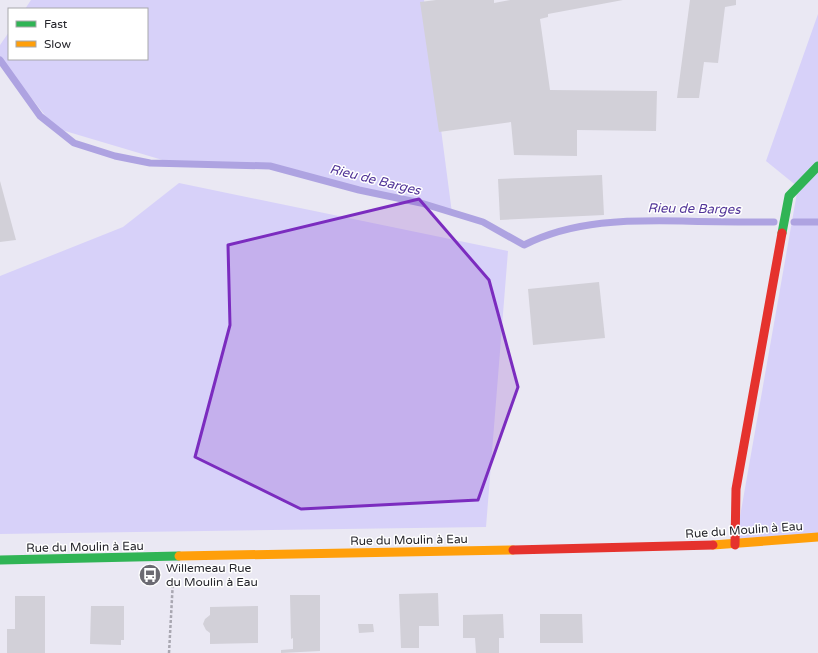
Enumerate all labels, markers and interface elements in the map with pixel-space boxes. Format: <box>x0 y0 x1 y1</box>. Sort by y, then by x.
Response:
legend <box>8 8 148 60</box>
text: Fast <box>44 17 68 31</box>
text: Slow <box>44 37 71 51</box>
water label: Rieu de Barges <box>328 161 423 199</box>
water label: Rieu de Barges <box>647 200 741 218</box>
street label: Rue du Moulin à Eau <box>685 519 803 541</box>
street label: Rue du Moulin à Eau <box>350 532 468 548</box>
street label: Rue du Moulin à Eau <box>26 539 144 555</box>
place label: Willemeau Rue du Moulin à Eau <box>166 561 258 589</box>
bus stop icon: Willemeau Rue du Moulin à Eau <box>137 562 163 588</box>

